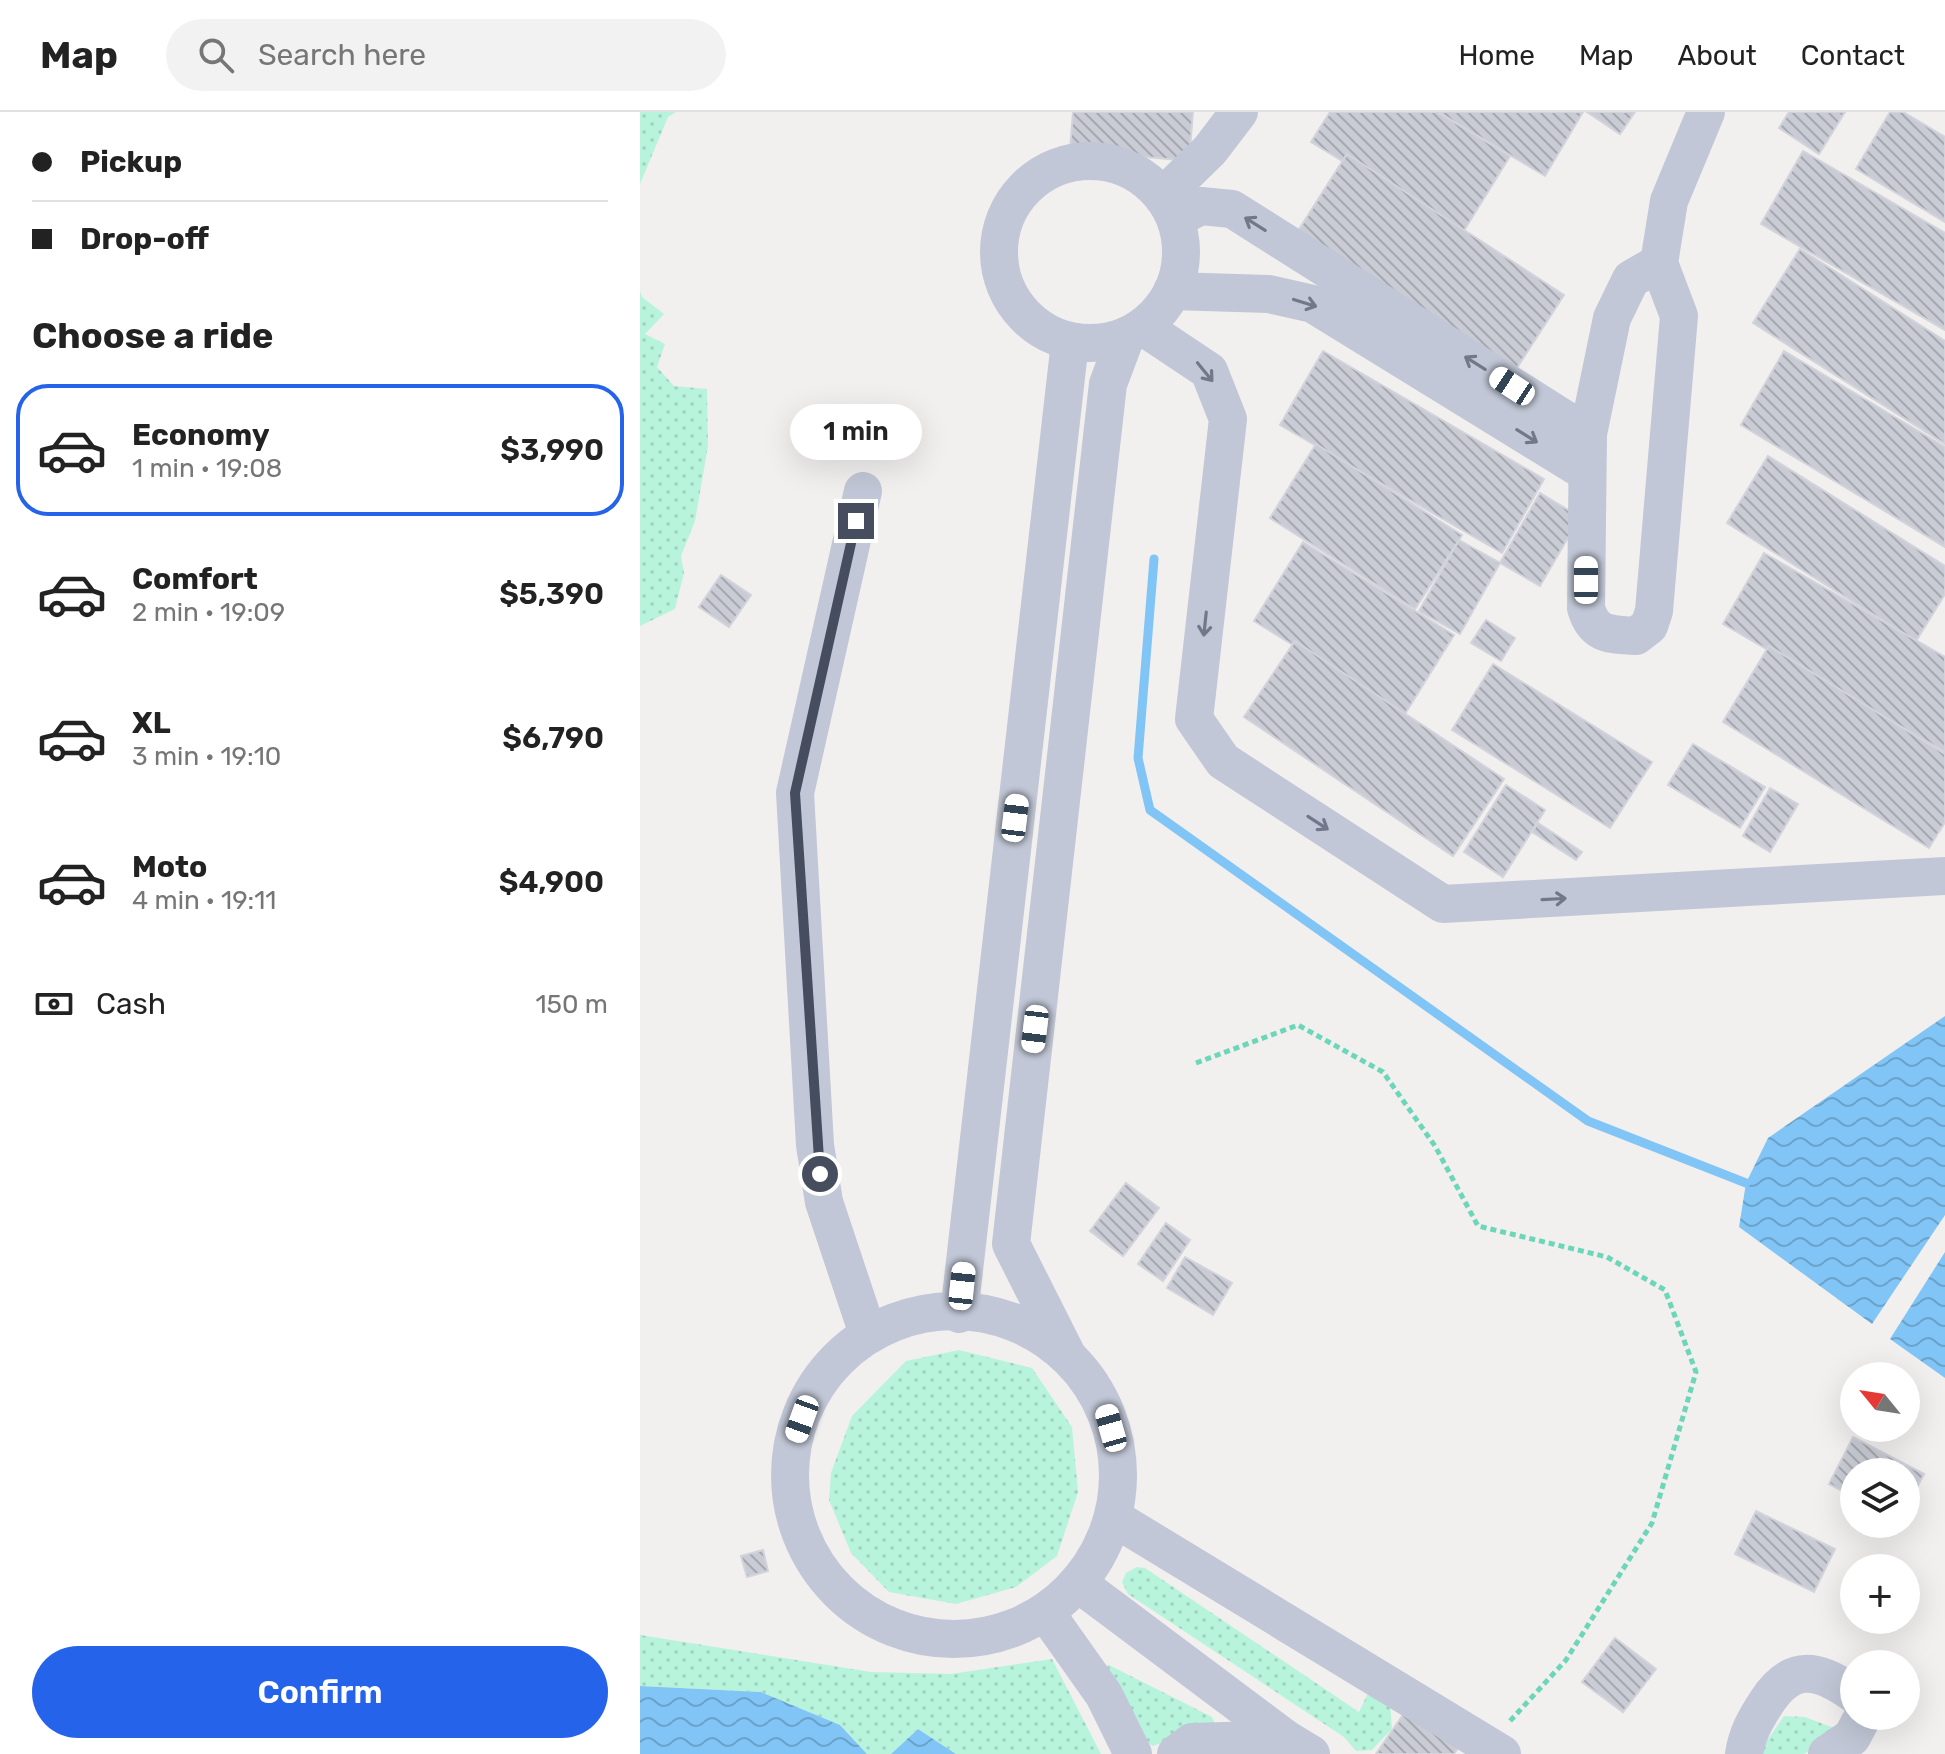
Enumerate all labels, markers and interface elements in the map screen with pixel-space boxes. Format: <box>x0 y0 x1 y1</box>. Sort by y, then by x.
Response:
search box <box>166 19 726 91</box>
text: Map <box>40 32 118 78</box>
icon: search <box>194 33 238 77</box>
text: Search here <box>258 37 426 73</box>
text: Home <box>1458 39 1535 72</box>
text: Map <box>1579 39 1633 72</box>
text: About <box>1677 39 1757 72</box>
text: Contact <box>1801 39 1905 72</box>
text: Pickup <box>80 144 182 180</box>
one-way arrow <box>1245 215 1267 232</box>
text: Drop-off <box>80 221 209 257</box>
one-way arrow <box>1291 296 1317 311</box>
text: Choose a ride <box>32 314 273 357</box>
one-way arrow <box>1464 354 1487 370</box>
one-way arrow <box>1196 360 1213 382</box>
car <box>1485 363 1539 409</box>
callout: 1 min <box>790 405 922 461</box>
icon: car <box>36 414 108 486</box>
text: 1 min <box>823 416 889 447</box>
text: Economy <box>132 417 270 453</box>
one-way arrow <box>1515 429 1538 445</box>
text: $3,990 <box>500 432 604 468</box>
text: 1 min · 19:08 <box>132 453 282 484</box>
route end <box>838 503 874 539</box>
car <box>1574 556 1598 604</box>
icon: car <box>36 558 108 630</box>
text: Comfort <box>132 561 258 597</box>
text: $5,390 <box>499 576 604 612</box>
text: 2 min · 19:09 <box>132 597 285 628</box>
one-way arrow <box>1197 610 1212 637</box>
icon: car <box>36 702 108 774</box>
text: XL <box>132 705 171 741</box>
text: $6,790 <box>502 720 604 756</box>
text: 3 min · 19:10 <box>132 741 281 772</box>
car <box>1000 793 1030 843</box>
one-way arrow <box>1306 815 1329 831</box>
icon: car <box>36 846 108 918</box>
text: Moto <box>132 849 207 885</box>
text: $4,900 <box>499 864 604 900</box>
text: 4 min · 19:11 <box>132 885 276 916</box>
one-way arrow <box>1540 891 1567 906</box>
icon: cash <box>32 982 76 1026</box>
text: Cash <box>96 986 166 1022</box>
text: 150 m <box>535 989 608 1020</box>
car <box>1020 1004 1050 1054</box>
route start <box>802 1156 838 1192</box>
car <box>948 1261 976 1311</box>
north arrow <box>1840 1362 1920 1442</box>
map controls <box>1840 1362 1920 1730</box>
car <box>783 1392 821 1446</box>
car <box>1093 1402 1129 1454</box>
button: layers <box>1840 1458 1920 1538</box>
button: + <box>1840 1554 1920 1634</box>
button: Confirm <box>32 1646 608 1738</box>
button: − <box>1840 1650 1920 1730</box>

